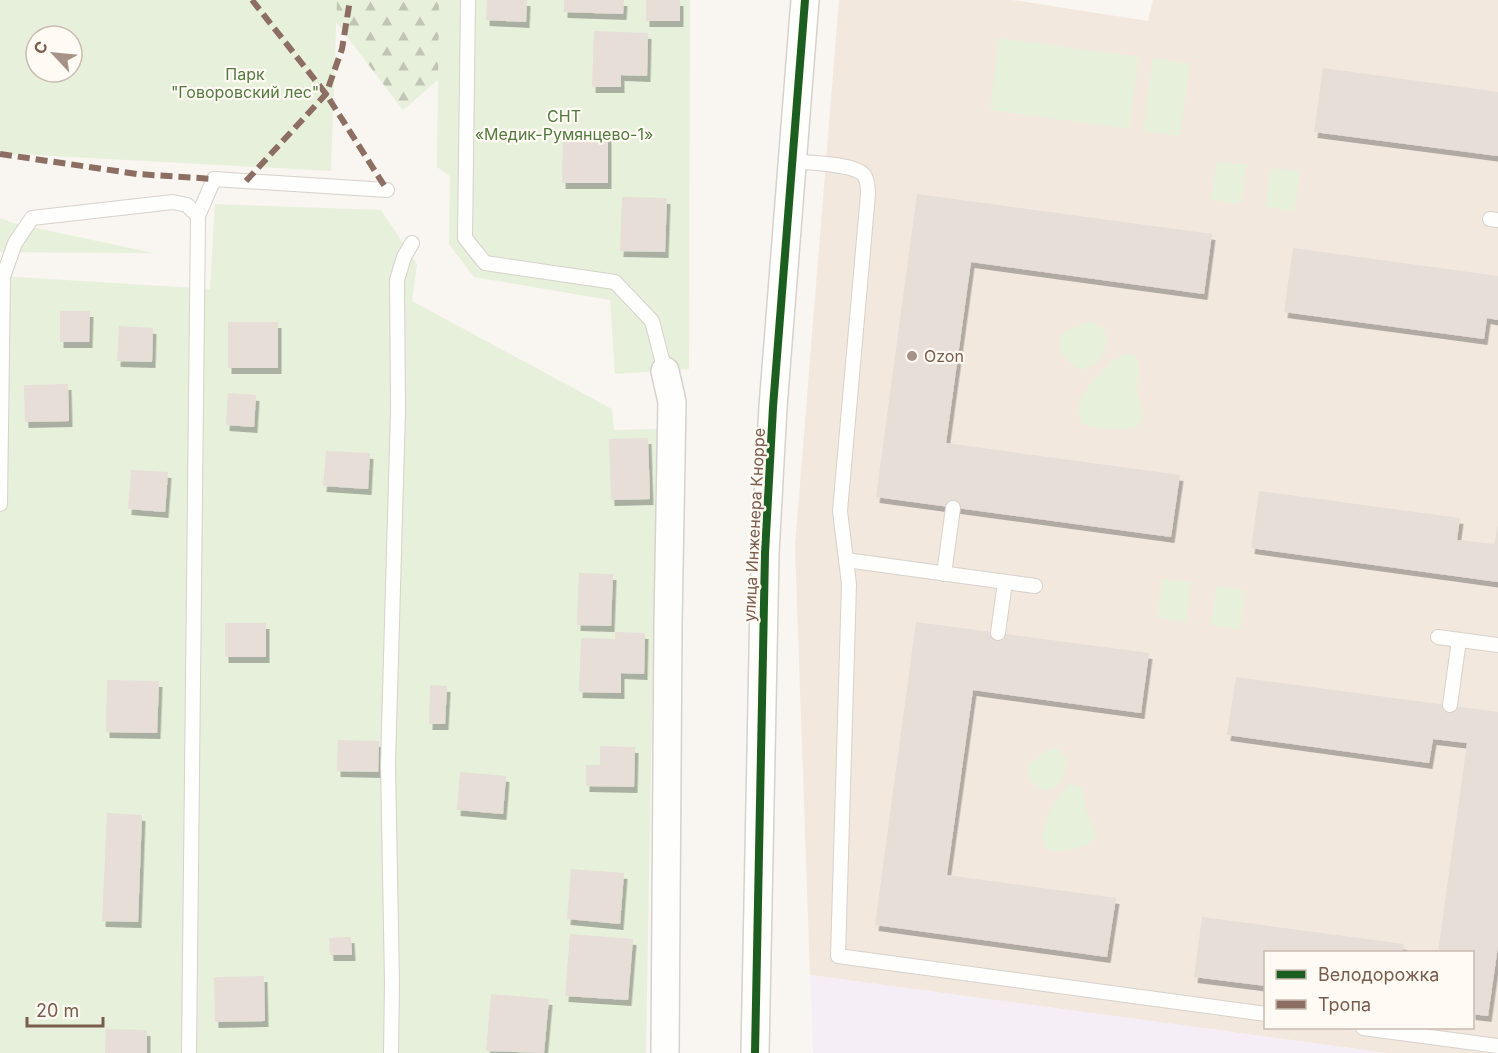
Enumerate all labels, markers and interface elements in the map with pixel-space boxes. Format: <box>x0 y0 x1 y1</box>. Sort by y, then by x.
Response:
north arrow <box>24 24 84 84</box>
text: С <box>29 38 52 57</box>
park label: Парк "Говоровский лес" <box>171 64 319 102</box>
park label: СНТ «Медик-Румянцево-1» <box>475 106 653 144</box>
place label: Ozon <box>924 346 964 366</box>
marker: Ozon <box>905 349 919 363</box>
street label: улица Инженера Кнорре <box>739 427 769 623</box>
legend <box>1264 951 1474 1029</box>
text: Велодорожка <box>1318 964 1439 985</box>
scale bar <box>27 990 104 1028</box>
text: Тропа <box>1318 994 1371 1015</box>
text: 20 m <box>36 1000 79 1021</box>

